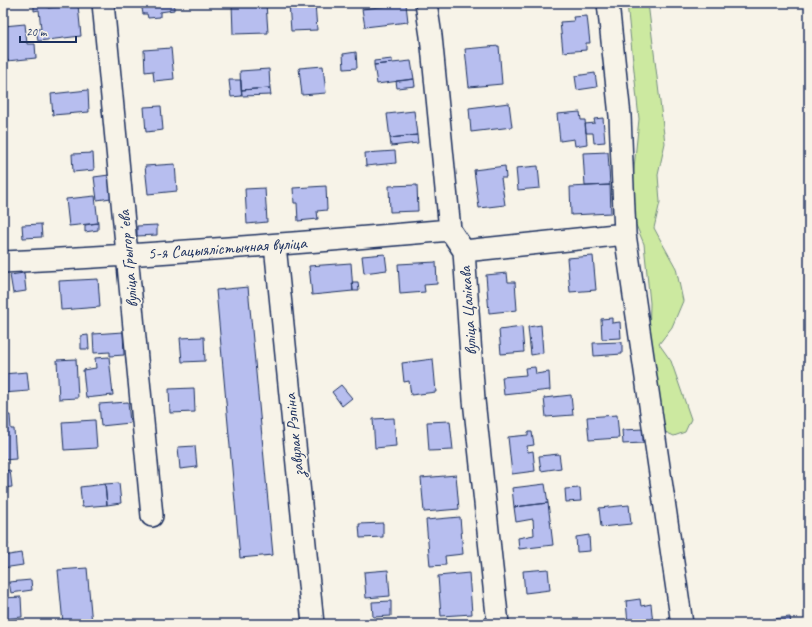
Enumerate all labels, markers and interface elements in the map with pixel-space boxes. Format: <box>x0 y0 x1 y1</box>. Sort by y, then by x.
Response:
scale bar <box>20 18 76 44</box>
text: 20 m <box>26 24 48 40</box>
street label: вуліца Грыгорʼева <box>113 208 143 309</box>
street label: 5-я Сацыялістычная вуліца <box>147 232 309 264</box>
street label: вуліца Цалікава <box>454 265 482 356</box>
street label: завулак Рэпіна <box>279 391 310 479</box>

